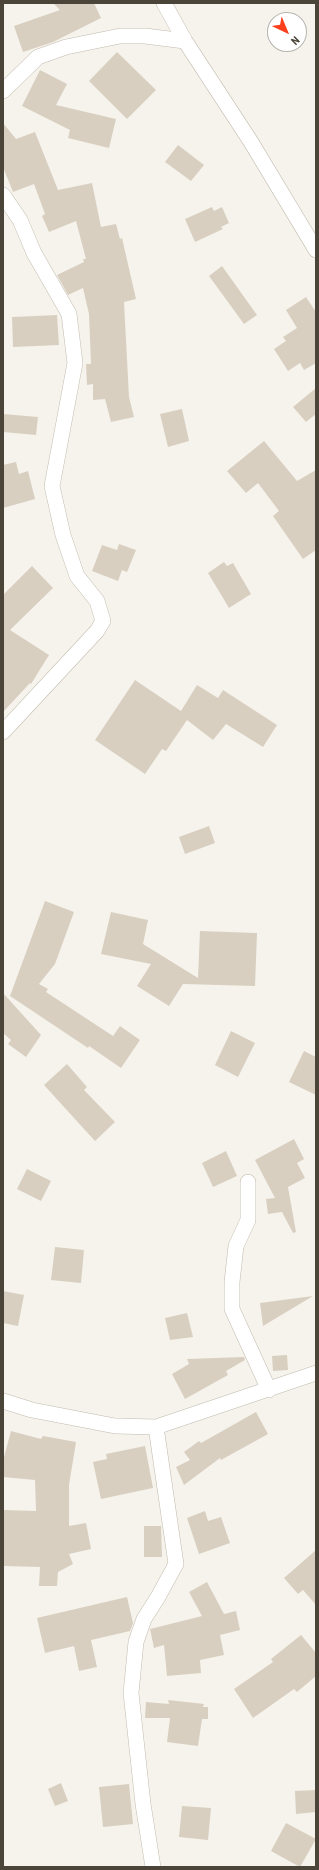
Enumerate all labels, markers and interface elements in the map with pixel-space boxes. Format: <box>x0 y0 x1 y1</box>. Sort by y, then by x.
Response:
north arrow <box>267 12 307 52</box>
text: N <box>288 33 302 47</box>

